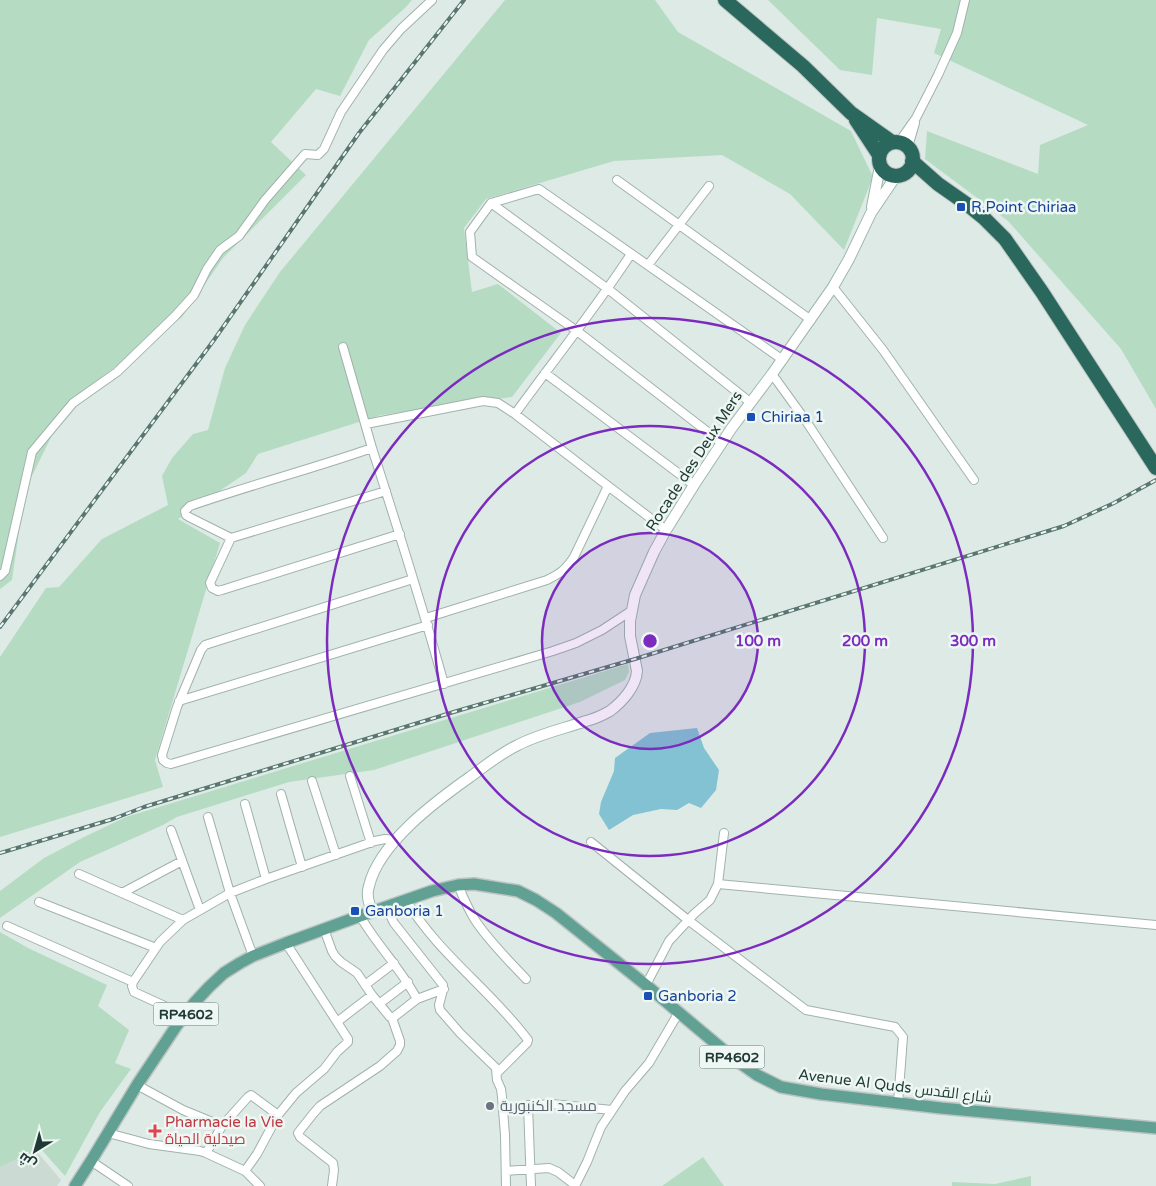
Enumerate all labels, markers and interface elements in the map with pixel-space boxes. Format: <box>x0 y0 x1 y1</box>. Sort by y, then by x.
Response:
place label: R.Point Chiriaa <box>971 198 1077 216</box>
marker: R.Point Chiriaa <box>955 201 967 213</box>
street label: Rocade des Deux Mers <box>642 388 746 534</box>
place label: Chiriaa 1 <box>761 408 824 426</box>
marker: Chiriaa 1 <box>745 411 757 423</box>
centre of rings <box>641 632 659 650</box>
text: 100 m <box>735 632 781 650</box>
text: 200 m <box>842 632 888 650</box>
text: 300 m <box>950 632 996 650</box>
place label: Ganboria 1 <box>365 902 444 920</box>
marker: Ganboria 1 <box>349 905 361 917</box>
place label: Ganboria 2 <box>658 987 737 1005</box>
marker: Ganboria 2 <box>642 990 654 1002</box>
road number: RP4602 <box>154 1002 218 1026</box>
road number: RP4602 <box>700 1046 764 1068</box>
street label: Avenue Al Quds شارع القدس <box>797 1065 993 1109</box>
place label: مسجد الكنبورية <box>500 1097 597 1115</box>
marker: مسجد الكنبورية <box>484 1100 496 1112</box>
place label: Pharmacie la Vie صيدلية الحياة <box>165 1113 283 1148</box>
marker: Pharmacie la Vie صيدلية الحياة <box>149 1125 161 1137</box>
north arrow <box>10 1126 60 1176</box>
text: ش <box>15 1149 40 1173</box>

